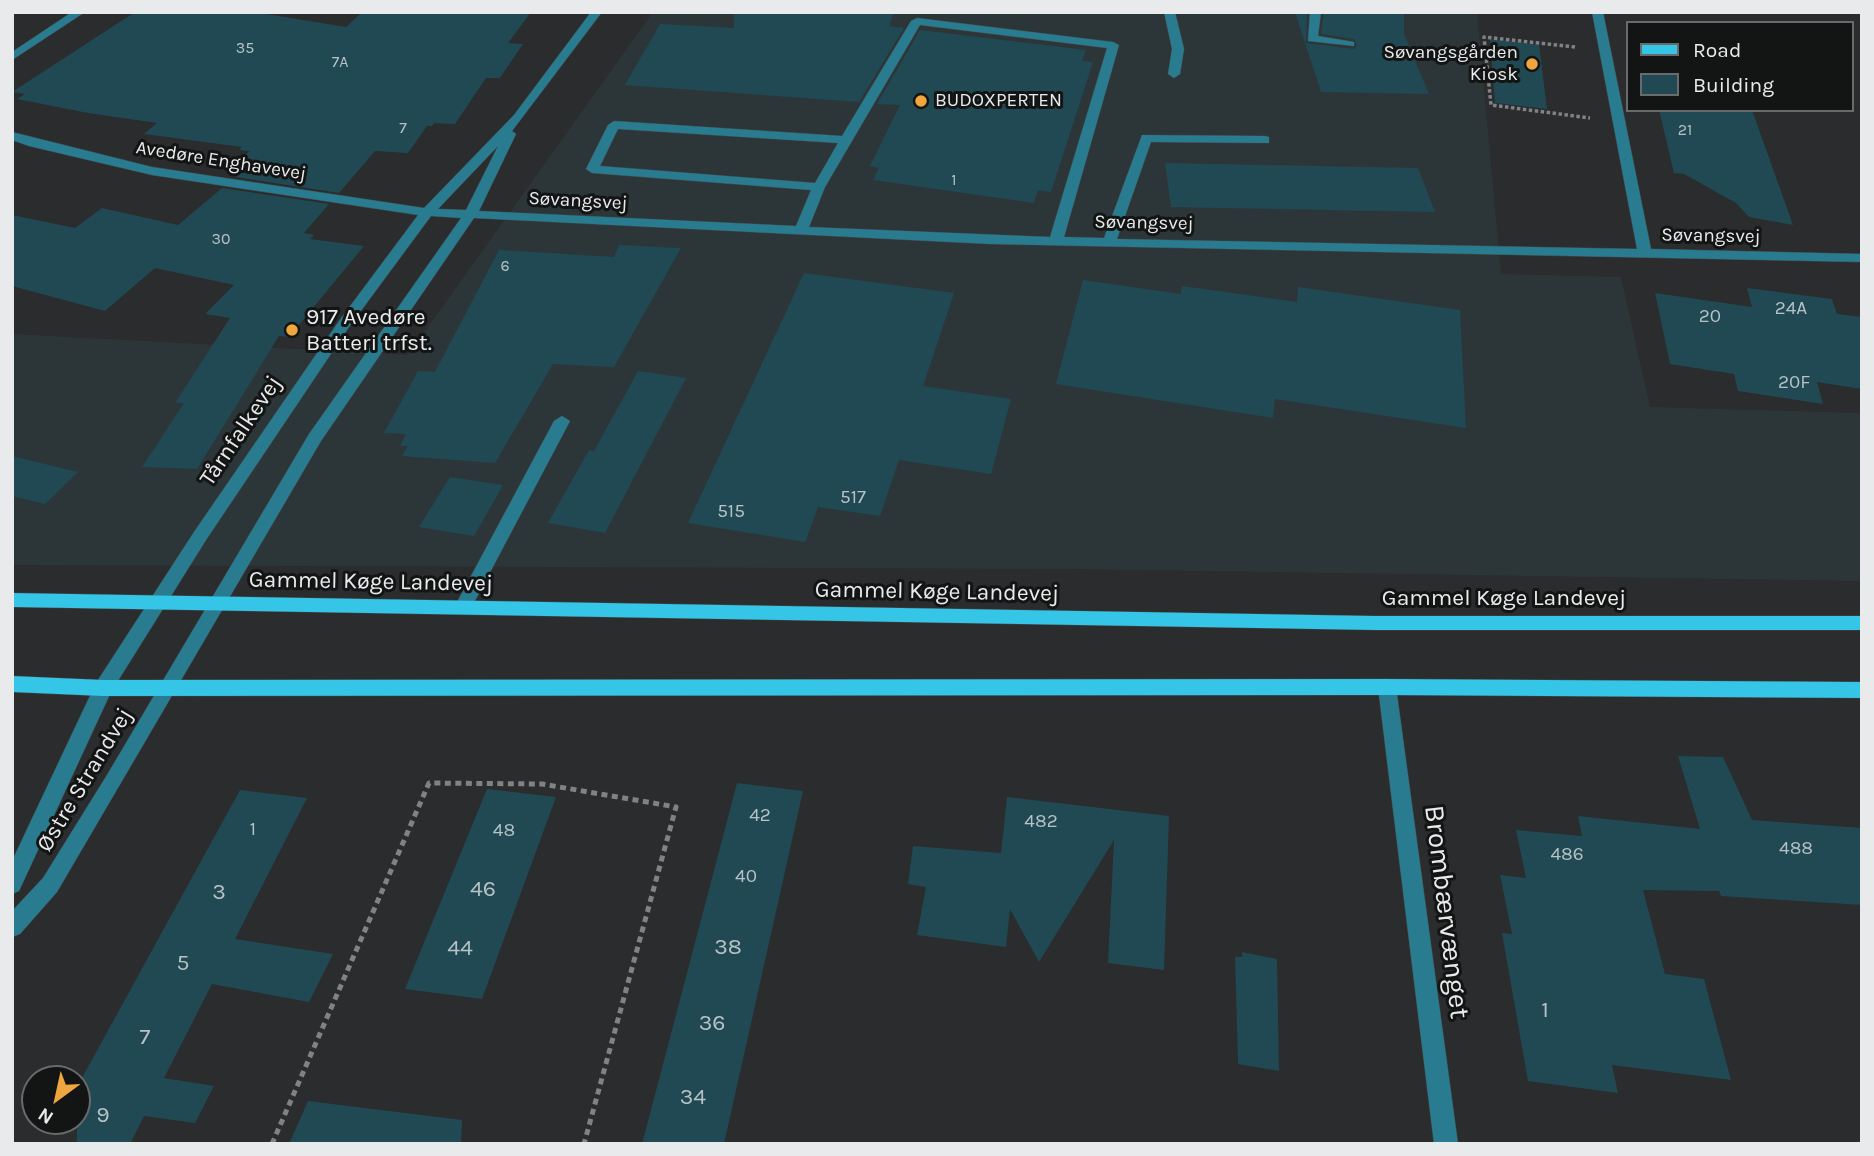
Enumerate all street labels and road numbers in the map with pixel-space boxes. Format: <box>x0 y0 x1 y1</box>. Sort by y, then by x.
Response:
street label: Avedøre Enghavevej <box>134 136 308 186</box>
street label: Søvangsvej <box>528 187 628 215</box>
street label: Søvangsvej <box>1094 211 1194 235</box>
street label: Søvangsvej <box>1661 224 1761 248</box>
street label: Tårnfalkevej <box>194 371 288 491</box>
street label: Gammel Køge Landevej <box>249 566 493 598</box>
street label: Gammel Køge Landevej <box>815 576 1059 608</box>
street label: Gammel Køge Landevej <box>1382 584 1626 612</box>
street label: Østre Strandvej <box>31 703 139 857</box>
street label: Brombærvænget <box>1416 803 1476 1021</box>

